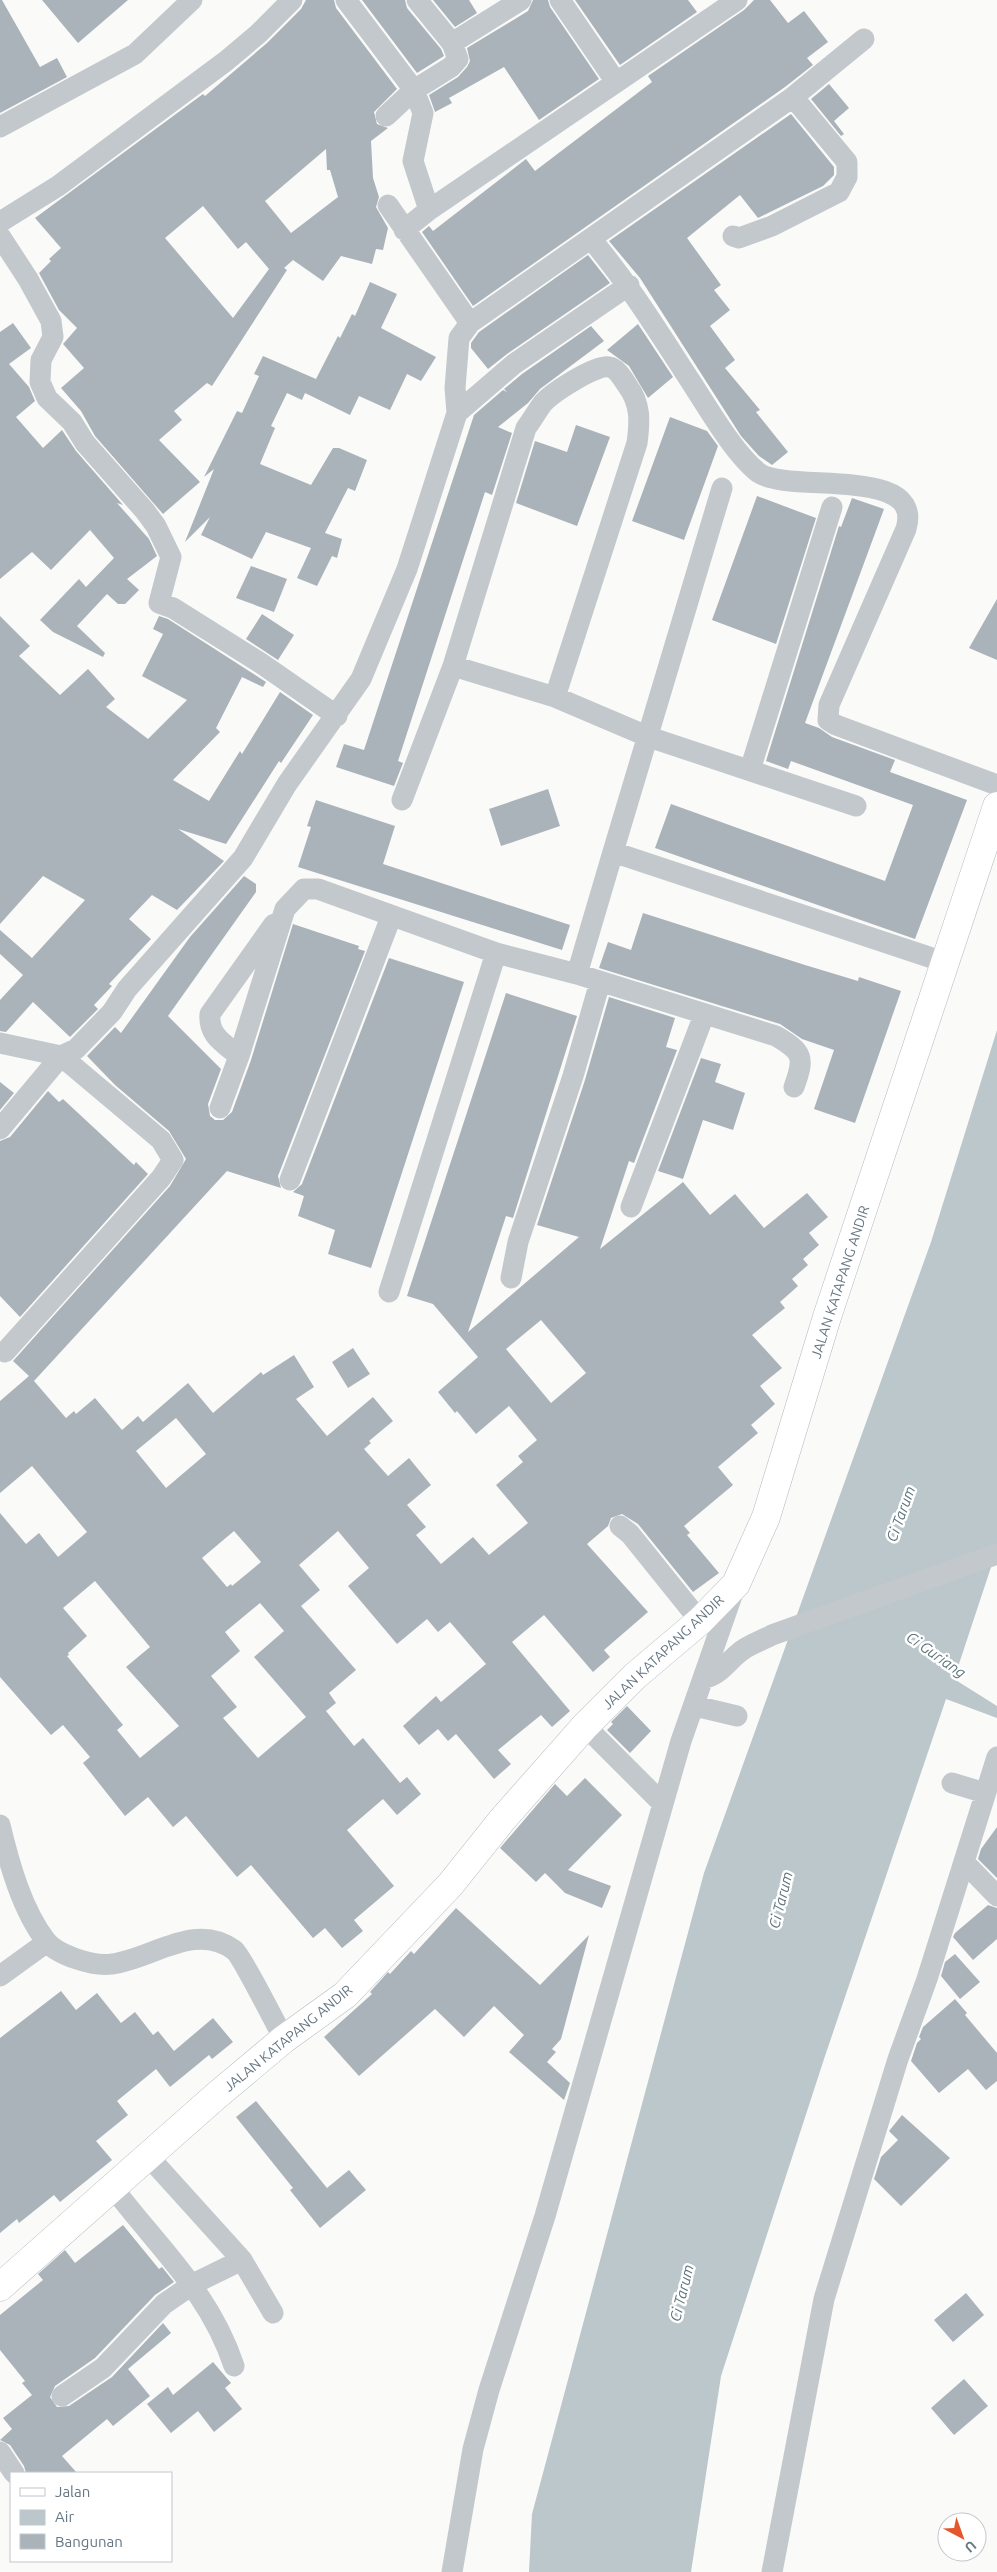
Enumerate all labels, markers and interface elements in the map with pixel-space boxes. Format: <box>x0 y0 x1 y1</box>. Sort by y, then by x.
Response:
street label: JALAN KATAPANG ANDIR <box>808 1203 872 1361</box>
water label: Ci Tarum <box>883 1484 918 1544</box>
street label: JALAN KATAPANG ANDIR <box>599 1591 727 1712</box>
water label: Ci Guriang <box>903 1628 969 1681</box>
water label: Ci Tarum <box>765 1870 796 1930</box>
street label: JALAN KATAPANG ANDIR <box>221 1981 355 2095</box>
water label: Ci Tarum <box>666 2263 697 2323</box>
legend <box>10 2472 172 2562</box>
text: Jalan <box>55 2483 90 2500</box>
text: Air <box>55 2508 74 2525</box>
north arrow <box>937 2512 987 2562</box>
text: Bangunan <box>55 2533 123 2550</box>
text: U <box>962 2538 979 2556</box>

